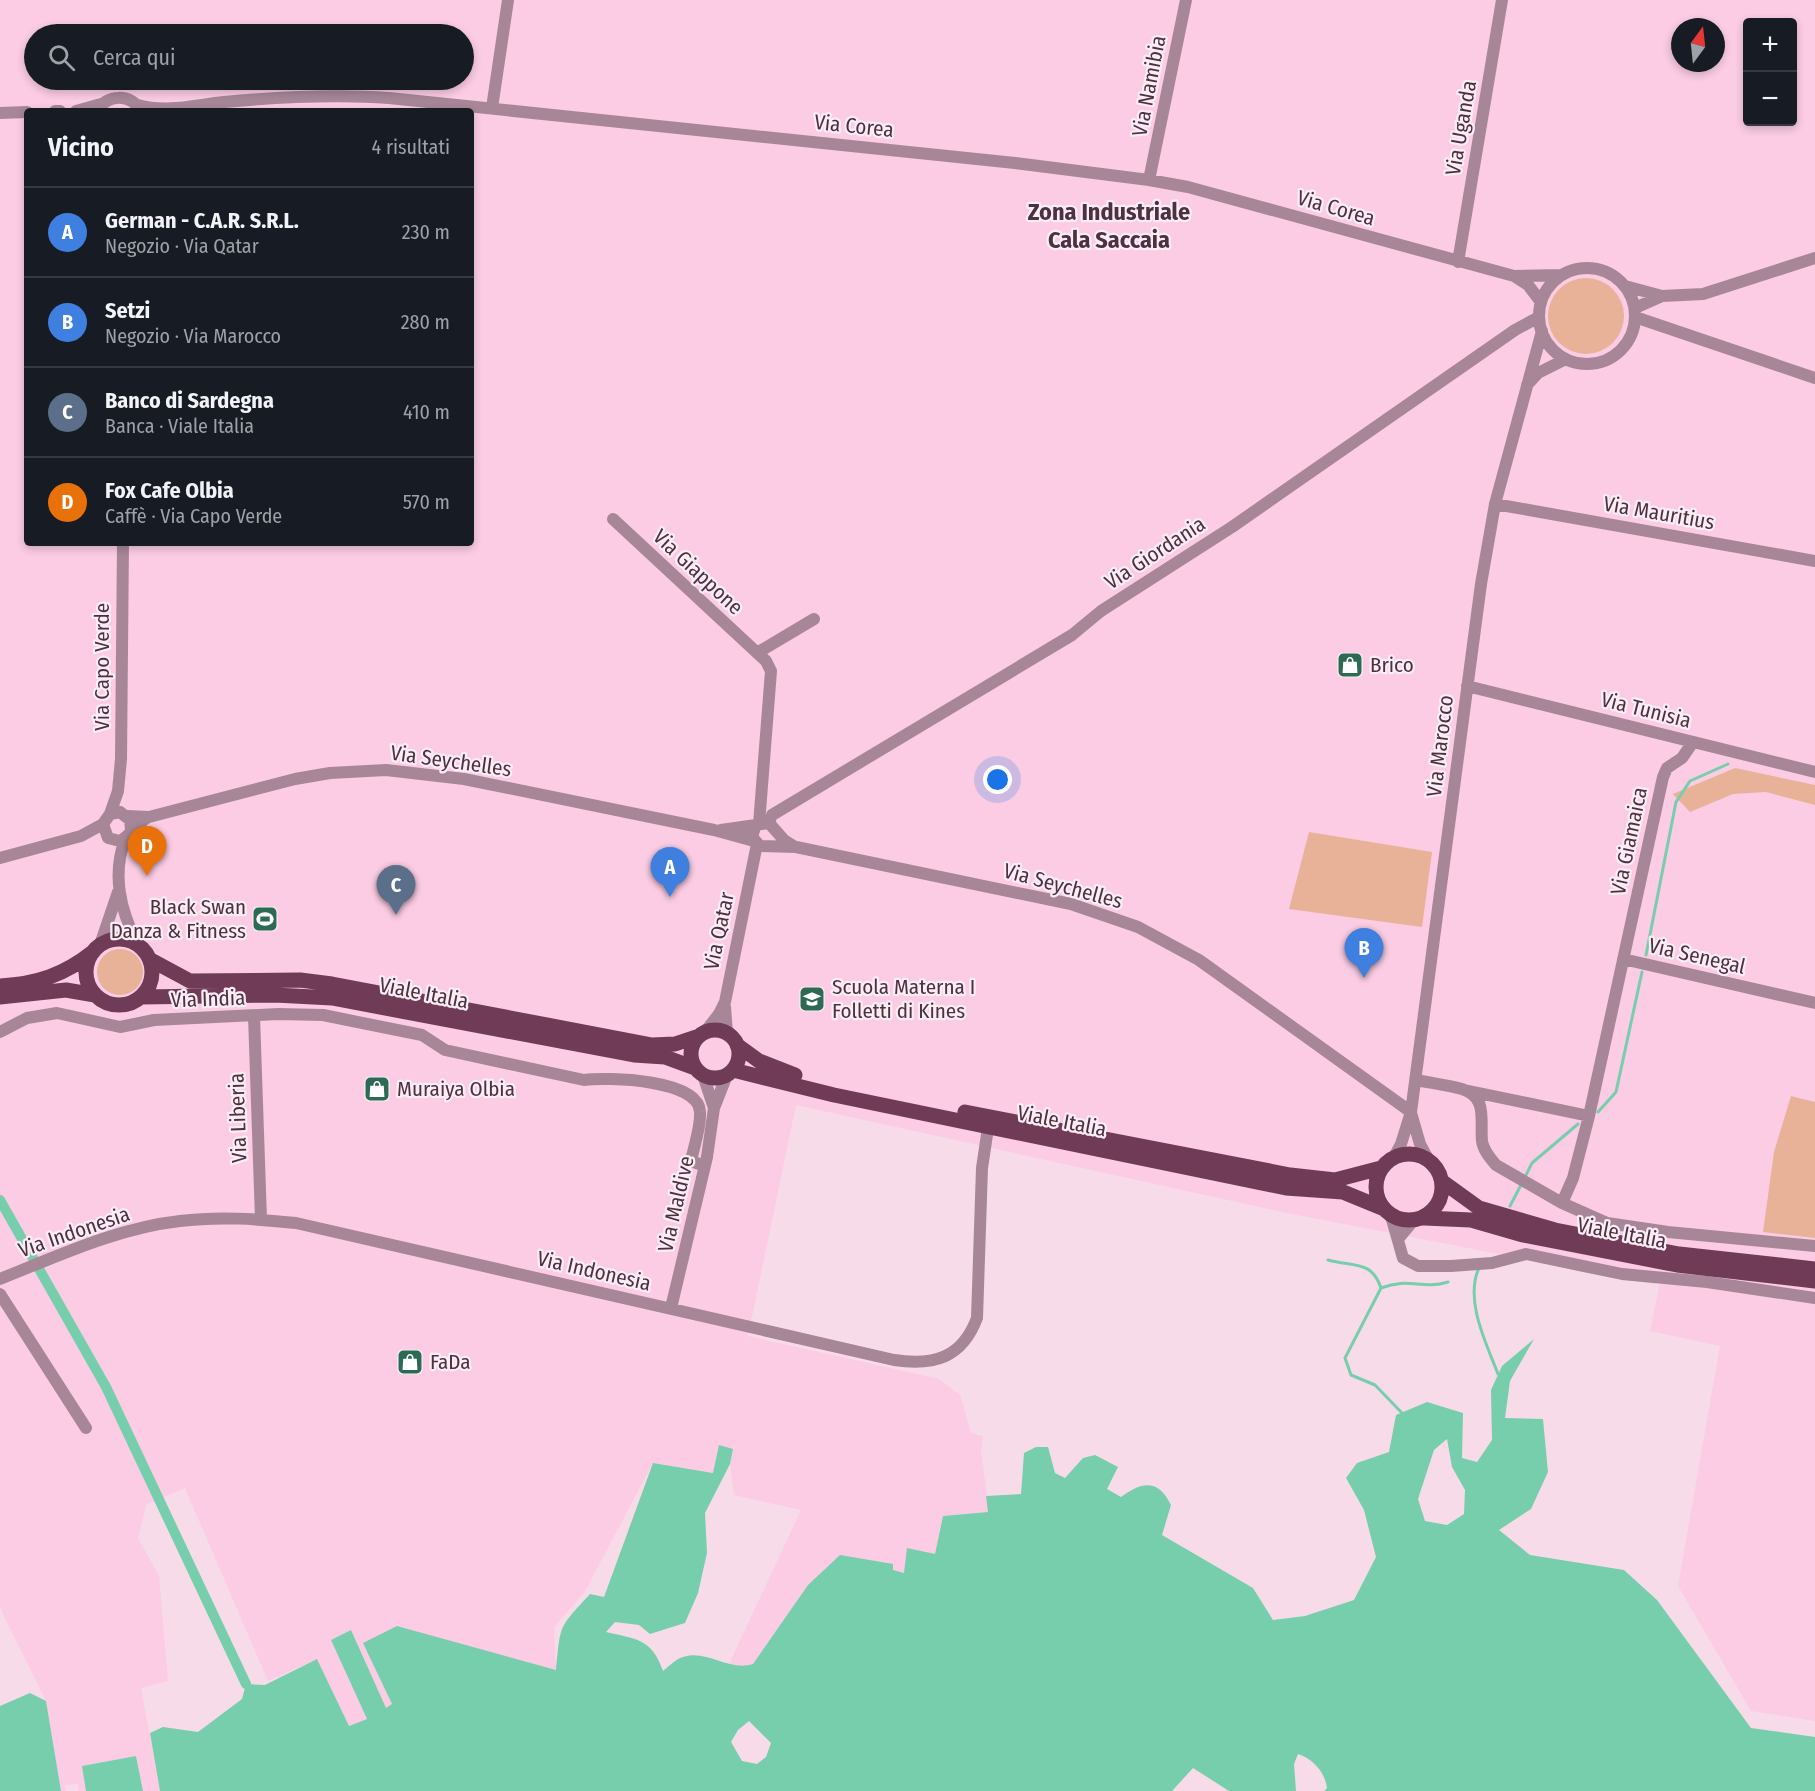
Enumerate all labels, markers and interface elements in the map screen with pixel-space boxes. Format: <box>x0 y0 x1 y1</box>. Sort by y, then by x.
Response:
north arrow <box>1671 18 1725 72</box>
map controls <box>1743 18 1797 126</box>
button: + <box>1743 18 1797 72</box>
search box <box>24 24 474 90</box>
street label: Via Namibia <box>1126 33 1172 139</box>
icon: search <box>45 41 78 74</box>
text: Cerca qui <box>93 44 176 71</box>
button: − <box>1743 72 1797 126</box>
street label: Via Uganda <box>1440 79 1482 177</box>
street label: Via Corea <box>813 109 895 143</box>
text: Vicino <box>48 132 114 163</box>
text: 4 risultati <box>372 135 450 159</box>
street label: Via Corea <box>1294 185 1378 231</box>
district label: Zona Industriale Cala Saccaia <box>1028 198 1190 254</box>
text: German - C.A.R. S.R.L. <box>105 207 299 234</box>
text: A <box>62 220 73 244</box>
text: 230 m <box>402 220 450 244</box>
text: Negozio · Via Qatar <box>105 234 259 258</box>
text: Setzi <box>105 297 150 324</box>
text: B <box>62 310 73 334</box>
text: 280 m <box>401 310 450 334</box>
text: Negozio · Via Marocco <box>105 324 281 348</box>
text: Banco di Sardegna <box>105 387 274 414</box>
text: C <box>62 400 73 424</box>
text: 410 m <box>403 400 450 424</box>
text: Banca · Viale Italia <box>105 414 254 438</box>
text: Fox Cafe Olbia <box>105 477 234 504</box>
text: D <box>62 490 73 514</box>
text: 570 m <box>403 490 450 514</box>
street label: Via Mauritius <box>1602 490 1717 536</box>
text: Caffè · Via Capo Verde <box>105 504 282 528</box>
street label: Via Giordania <box>1100 511 1210 595</box>
street label: Via Giappone <box>648 524 748 620</box>
street label: Via Capo Verde <box>89 603 115 731</box>
shop icon: Brico <box>1335 650 1365 680</box>
place label: Brico <box>1370 652 1414 678</box>
street label: Via Tunisia <box>1598 686 1694 734</box>
street label: Via Marocco <box>1421 694 1459 798</box>
street label: Via Seychelles <box>389 740 513 782</box>
your location <box>983 765 1012 794</box>
street label: Via Giamaica <box>1605 785 1653 897</box>
pin: D <box>128 826 166 876</box>
pin: A <box>650 848 690 897</box>
street label: Via Seychelles <box>1001 858 1125 914</box>
pin: C <box>376 866 416 915</box>
street label: Via Qatar <box>698 889 740 972</box>
place label: Black Swan Danza & Fitness <box>111 894 246 944</box>
sports icon: Black Swan Danza & Fitness <box>250 904 280 934</box>
pin: B <box>1344 928 1384 978</box>
street label: Via Senegal <box>1646 932 1748 980</box>
street label: Viale Italia <box>377 972 471 1014</box>
place label: Scuola Materna I Folletti di Kines <box>832 974 975 1024</box>
school or university icon: Scuola Materna I Folletti di Kines <box>797 984 827 1014</box>
street label: Via India <box>170 985 246 1013</box>
street label: Via Liberia <box>223 1072 253 1164</box>
shop icon: Muraiya Olbia <box>362 1074 392 1104</box>
place label: Muraiya Olbia <box>397 1076 515 1102</box>
street label: Viale Italia <box>1015 1100 1109 1142</box>
street label: Via Maldive <box>652 1153 700 1255</box>
street label: Via Indonesia <box>15 1201 133 1263</box>
street label: Viale Italia <box>1575 1212 1669 1254</box>
street label: Via Indonesia <box>535 1245 653 1297</box>
shop icon: FaDa <box>395 1347 425 1377</box>
place label: FaDa <box>430 1349 471 1375</box>

